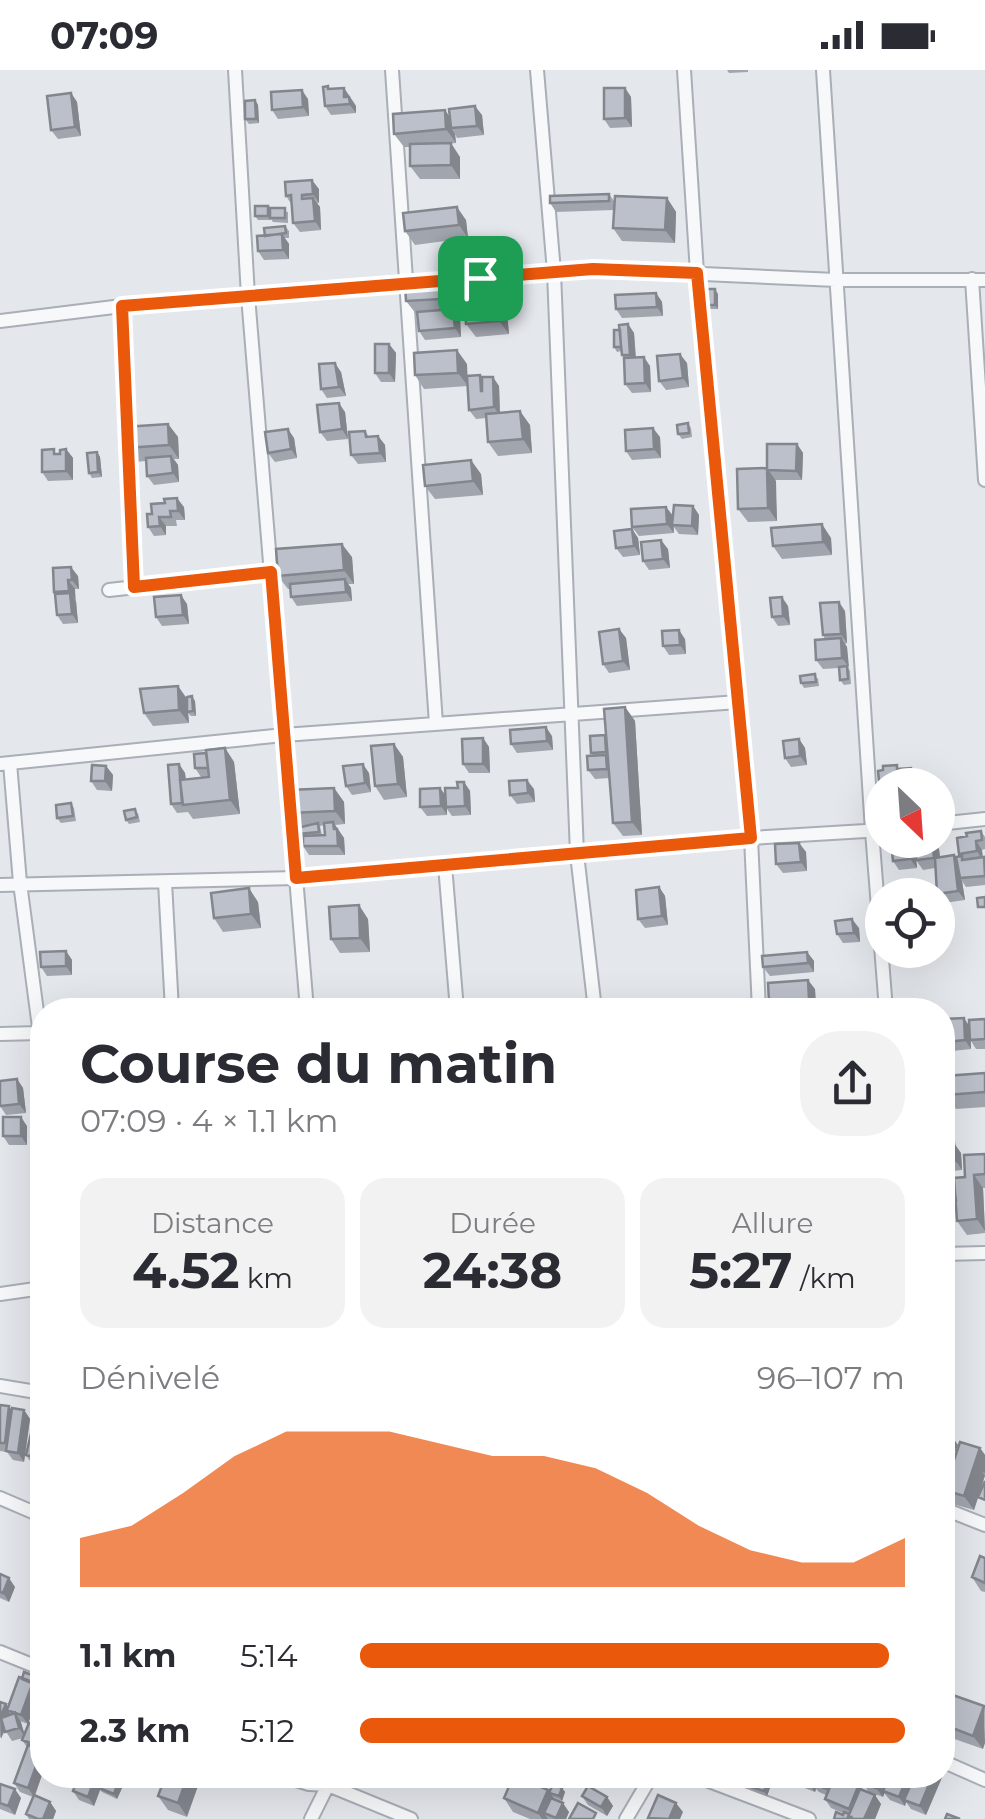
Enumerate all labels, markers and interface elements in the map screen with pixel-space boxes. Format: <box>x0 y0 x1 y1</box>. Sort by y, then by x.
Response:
text: 07:09 <box>50 12 158 59</box>
pin <box>438 236 523 321</box>
icon: arrive <box>453 251 508 306</box>
north arrow <box>865 768 955 858</box>
map controls <box>865 768 955 968</box>
button: locate <box>865 878 955 968</box>
text: Course du matin <box>80 1030 557 1097</box>
button: share <box>800 1031 905 1136</box>
text: 07:09 · 4 × 1.1 km <box>80 1101 338 1140</box>
text: Distance <box>151 1206 274 1240</box>
text: Durée <box>449 1206 536 1240</box>
text: Allure <box>732 1206 813 1240</box>
text: 4.52 <box>132 1240 239 1301</box>
text: 24:38 <box>423 1240 562 1301</box>
text: 5:27 <box>689 1240 793 1301</box>
text: km <box>239 1261 293 1295</box>
text: /km <box>793 1261 856 1295</box>
text: Dénivelé <box>80 1358 220 1397</box>
text: 96–107 m <box>757 1358 905 1397</box>
text: 1.1 km <box>80 1636 176 1675</box>
text: 5:14 <box>240 1636 298 1675</box>
text: 2.3 km <box>80 1711 190 1750</box>
text: 5:12 <box>240 1711 295 1750</box>

